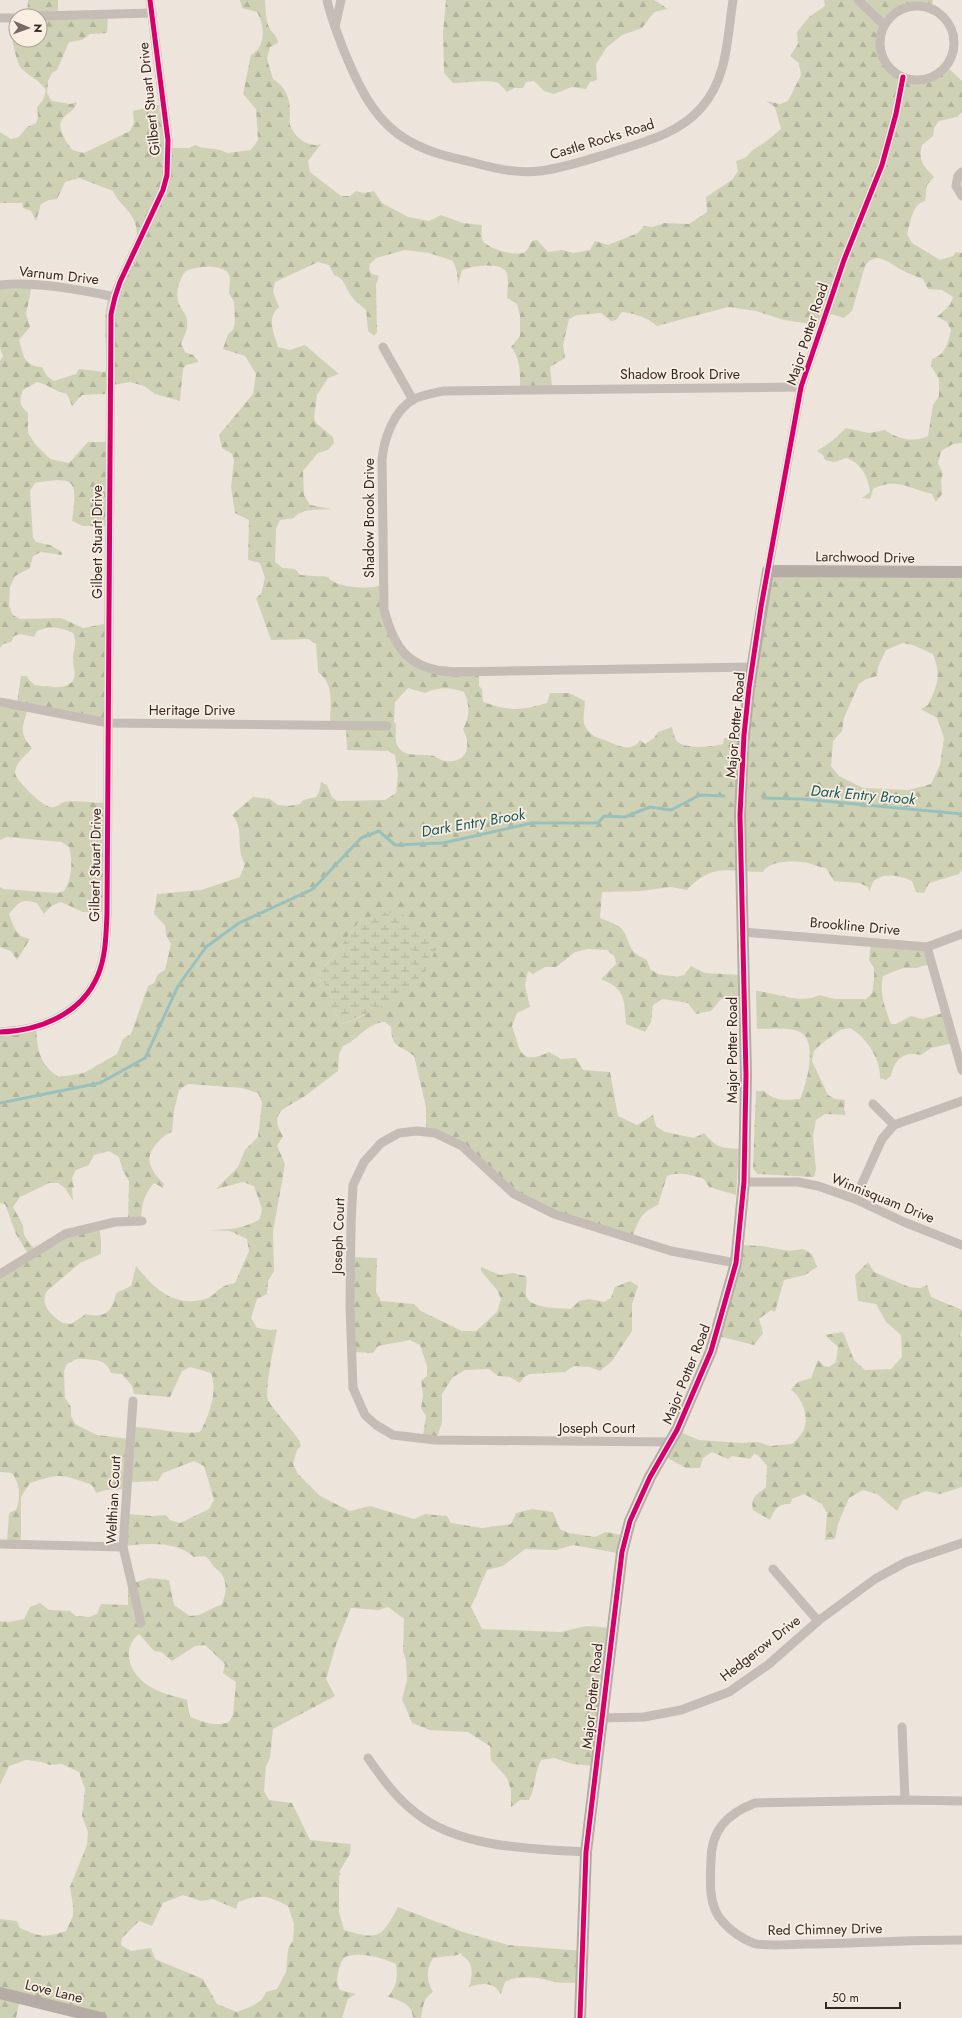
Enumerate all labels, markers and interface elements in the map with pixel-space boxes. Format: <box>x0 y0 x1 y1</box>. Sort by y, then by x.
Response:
north arrow <box>8 8 48 48</box>
text: N <box>30 24 46 33</box>
street label: Gilbert Stuart Drive <box>133 41 165 157</box>
street label: Castle Rocks Road <box>547 114 657 164</box>
street label: Varnum Drive <box>18 261 100 289</box>
street label: Major Potter Road <box>781 280 833 388</box>
street label: Shadow Brook Drive <box>620 364 740 384</box>
street label: Shadow Brook Drive <box>359 458 379 578</box>
street label: Gilbert Stuart Drive <box>87 485 107 599</box>
street label: Larchwood Drive <box>815 546 915 568</box>
street label: Major Potter Road <box>720 671 750 779</box>
street label: Heritage Drive <box>149 700 235 720</box>
water label: Dark Entry Brook <box>810 779 917 811</box>
water label: Dark Entry Brook <box>419 803 527 843</box>
street label: Gilbert Stuart Drive <box>84 808 106 922</box>
street label: Brookline Drive <box>809 912 901 940</box>
street label: Major Potter Road <box>722 997 742 1103</box>
street label: Winnisquam Drive <box>828 1168 938 1228</box>
street label: Joseph Court <box>327 1197 349 1276</box>
street label: Major Potter Road <box>657 1321 715 1427</box>
street label: Joseph Court <box>557 1418 636 1438</box>
street label: Welthian Court <box>101 1455 125 1545</box>
street label: Hedgerow Drive <box>716 1610 804 1686</box>
street label: Major Potter Road <box>577 1642 607 1750</box>
street label: Red Chimney Drive <box>768 1918 882 1940</box>
street label: Love Lane <box>23 1974 85 2008</box>
scale bar <box>826 1984 900 2010</box>
text: 50 m <box>832 1989 859 2007</box>

